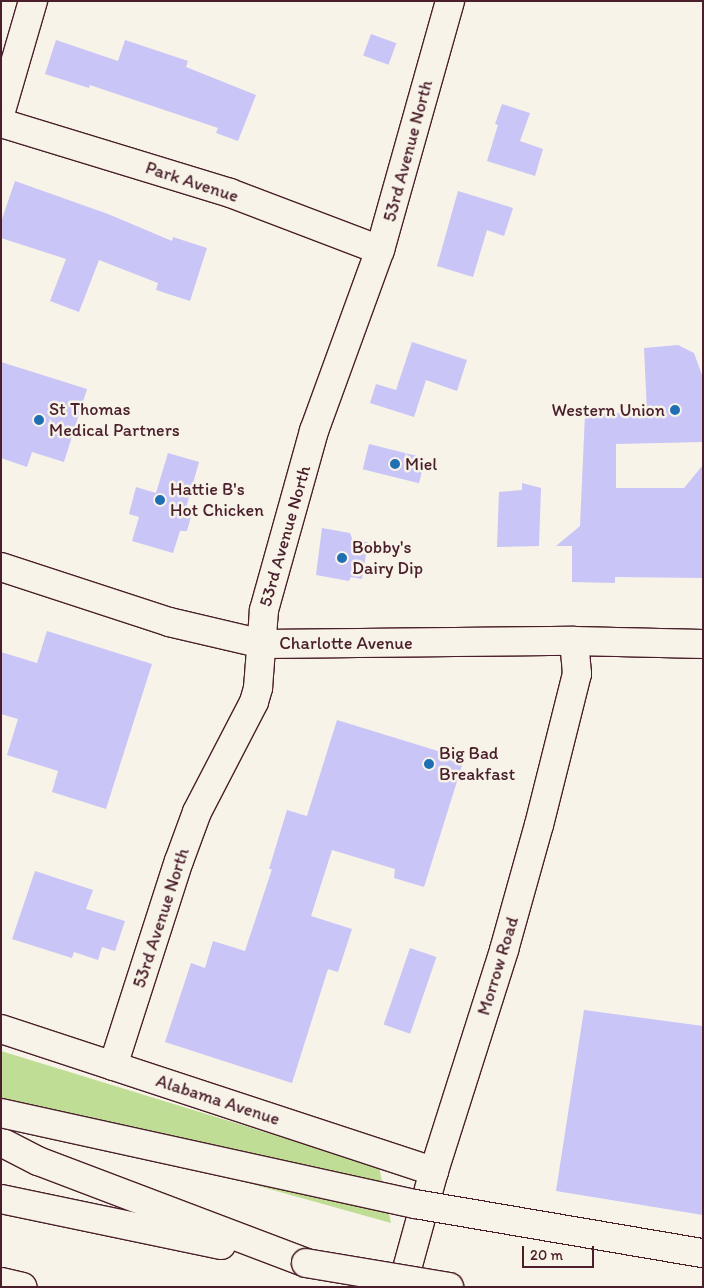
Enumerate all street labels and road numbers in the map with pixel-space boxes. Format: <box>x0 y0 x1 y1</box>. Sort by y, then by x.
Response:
street label: 53rd Avenue North <box>379 78 437 224</box>
street label: Park Avenue <box>143 157 241 207</box>
street label: 53rd Avenue North <box>255 463 315 609</box>
street label: Charlotte Avenue <box>279 632 413 654</box>
street label: 53rd Avenue North <box>128 846 194 990</box>
street label: Morrow Road <box>473 914 523 1018</box>
street label: Alabama Avenue <box>153 1070 283 1130</box>

